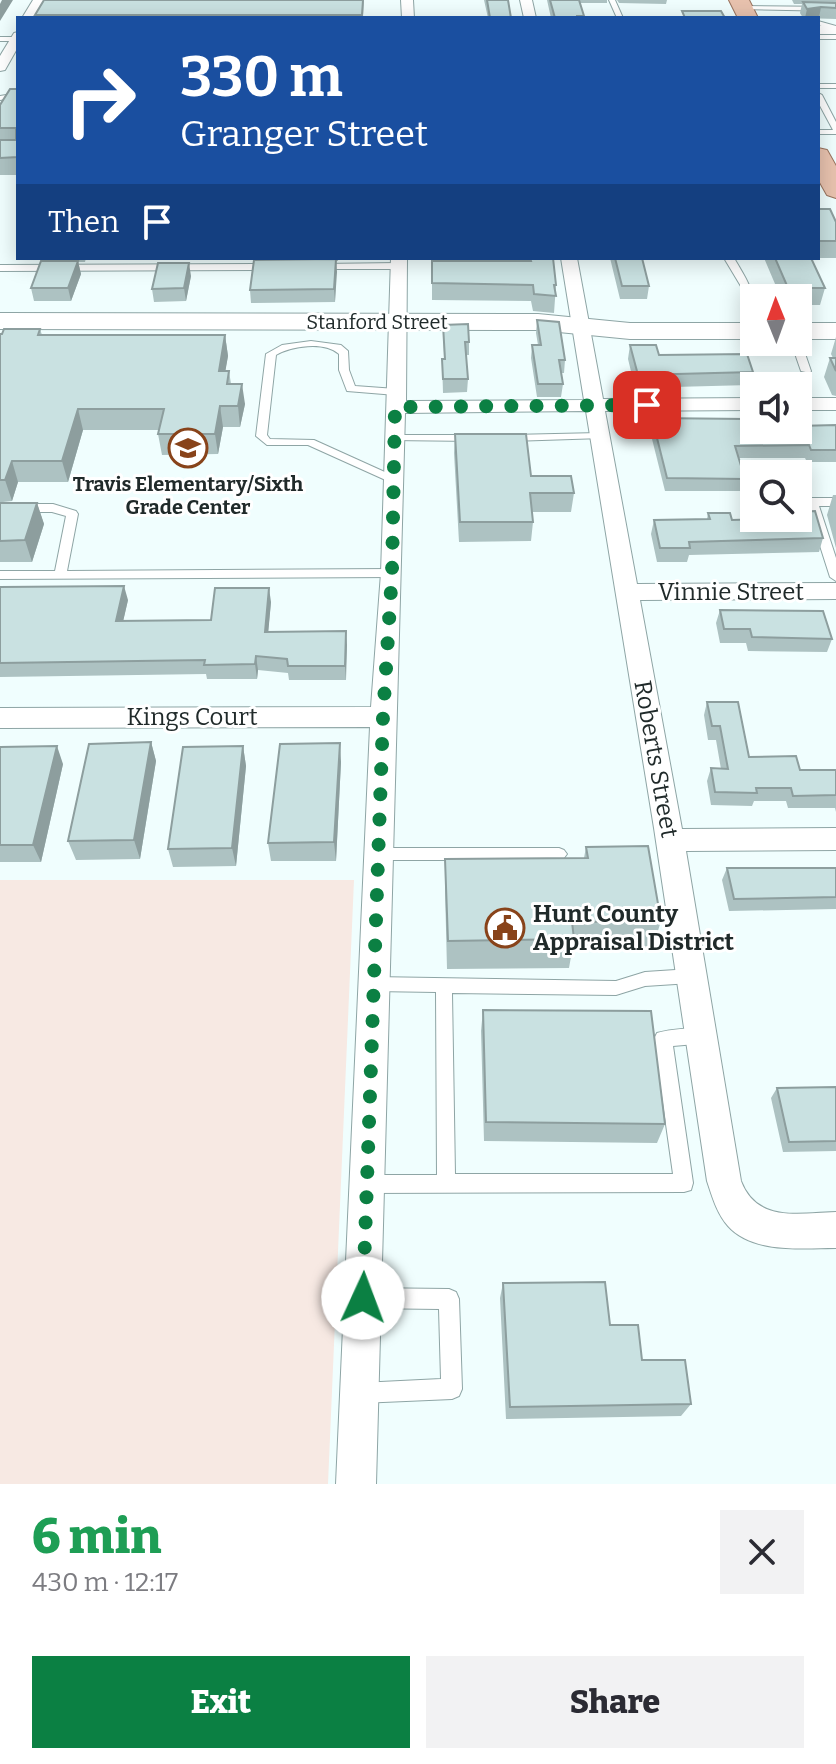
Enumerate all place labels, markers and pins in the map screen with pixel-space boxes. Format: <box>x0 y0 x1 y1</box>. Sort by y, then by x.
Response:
pin <box>613 371 681 439</box>
school or university icon: Travis Elementary/Sixth Grade Center <box>167 427 209 469</box>
place label: Travis Elementary/Sixth Grade Center <box>73 472 304 519</box>
place label: Hunt County Appraisal District <box>533 900 734 956</box>
public building icon: Hunt County Appraisal District <box>484 907 526 949</box>

